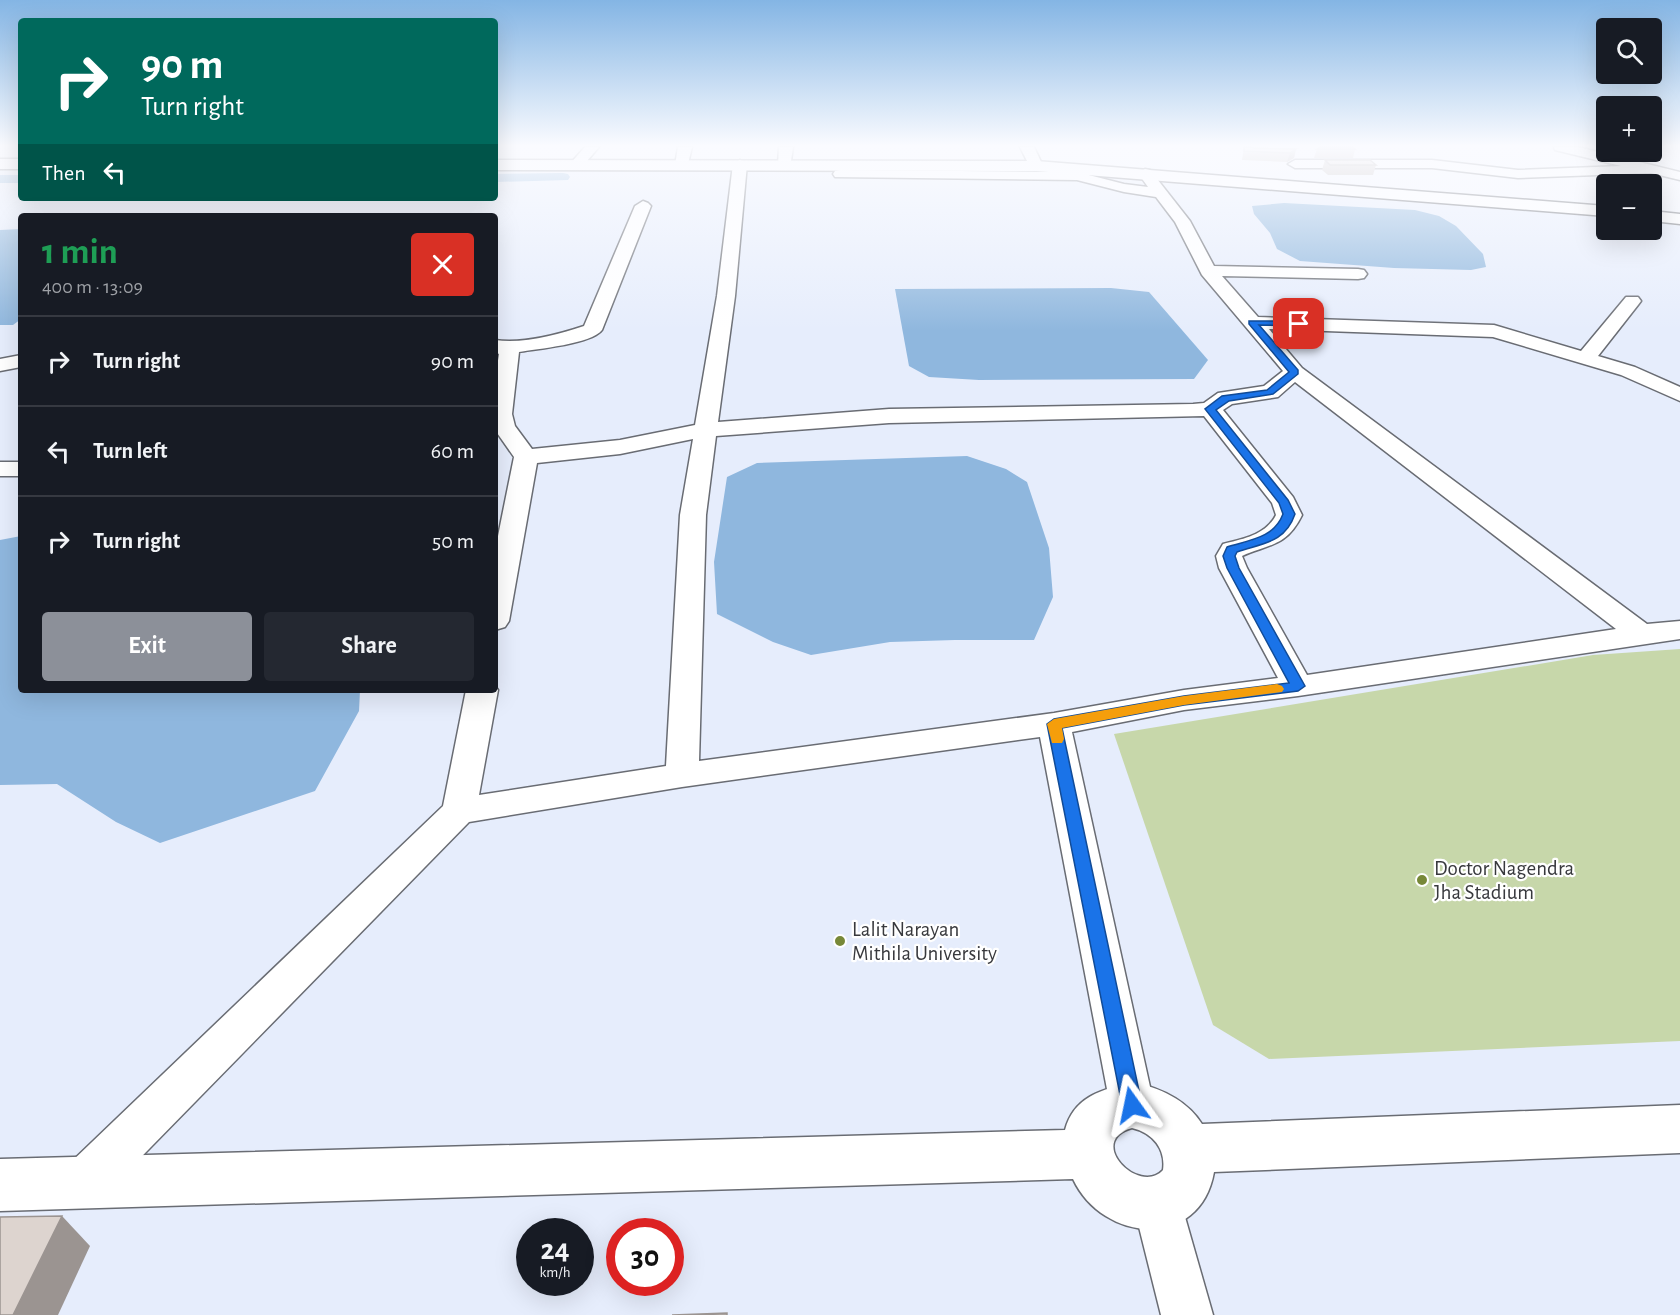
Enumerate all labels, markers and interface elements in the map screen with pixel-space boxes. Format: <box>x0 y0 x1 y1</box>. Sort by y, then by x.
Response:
map controls <box>1596 18 1662 240</box>
button: search <box>1596 18 1662 84</box>
icon: right <box>42 42 120 120</box>
text: 90 m <box>141 44 223 86</box>
text: Turn right <box>141 93 244 120</box>
button: + <box>1596 96 1662 162</box>
icon: left <box>98 156 131 189</box>
text: Then <box>42 162 86 184</box>
button: − <box>1596 174 1662 240</box>
button: close <box>411 233 474 296</box>
text: 1 min <box>42 234 118 270</box>
text: 400 m · 13:09 <box>42 277 143 297</box>
pin <box>1273 298 1324 349</box>
icon: arrive <box>1282 307 1315 340</box>
icon: right <box>42 345 75 378</box>
text: Turn right <box>93 350 180 372</box>
text: 90 m <box>431 350 474 372</box>
icon: left <box>42 435 75 468</box>
text: Turn left <box>93 440 167 462</box>
text: 60 m <box>431 440 474 462</box>
icon: right <box>42 525 75 558</box>
text: Turn right <box>93 530 180 552</box>
text: 50 m <box>432 530 474 552</box>
button: Exit <box>42 612 252 681</box>
button: Share <box>264 612 474 681</box>
place label: Doctor Nagendra Jha Stadium <box>1434 858 1575 903</box>
marker: Doctor Nagendra Jha Stadium <box>1415 873 1429 887</box>
place label: Lalit Narayan Mithila University <box>852 919 997 964</box>
marker: Lalit Narayan Mithila University <box>833 934 847 948</box>
position arrow <box>1100 1073 1164 1137</box>
speed limit sign: 30 <box>606 1218 684 1296</box>
text: 24 <box>540 1235 570 1265</box>
text: km/h <box>540 1265 570 1280</box>

